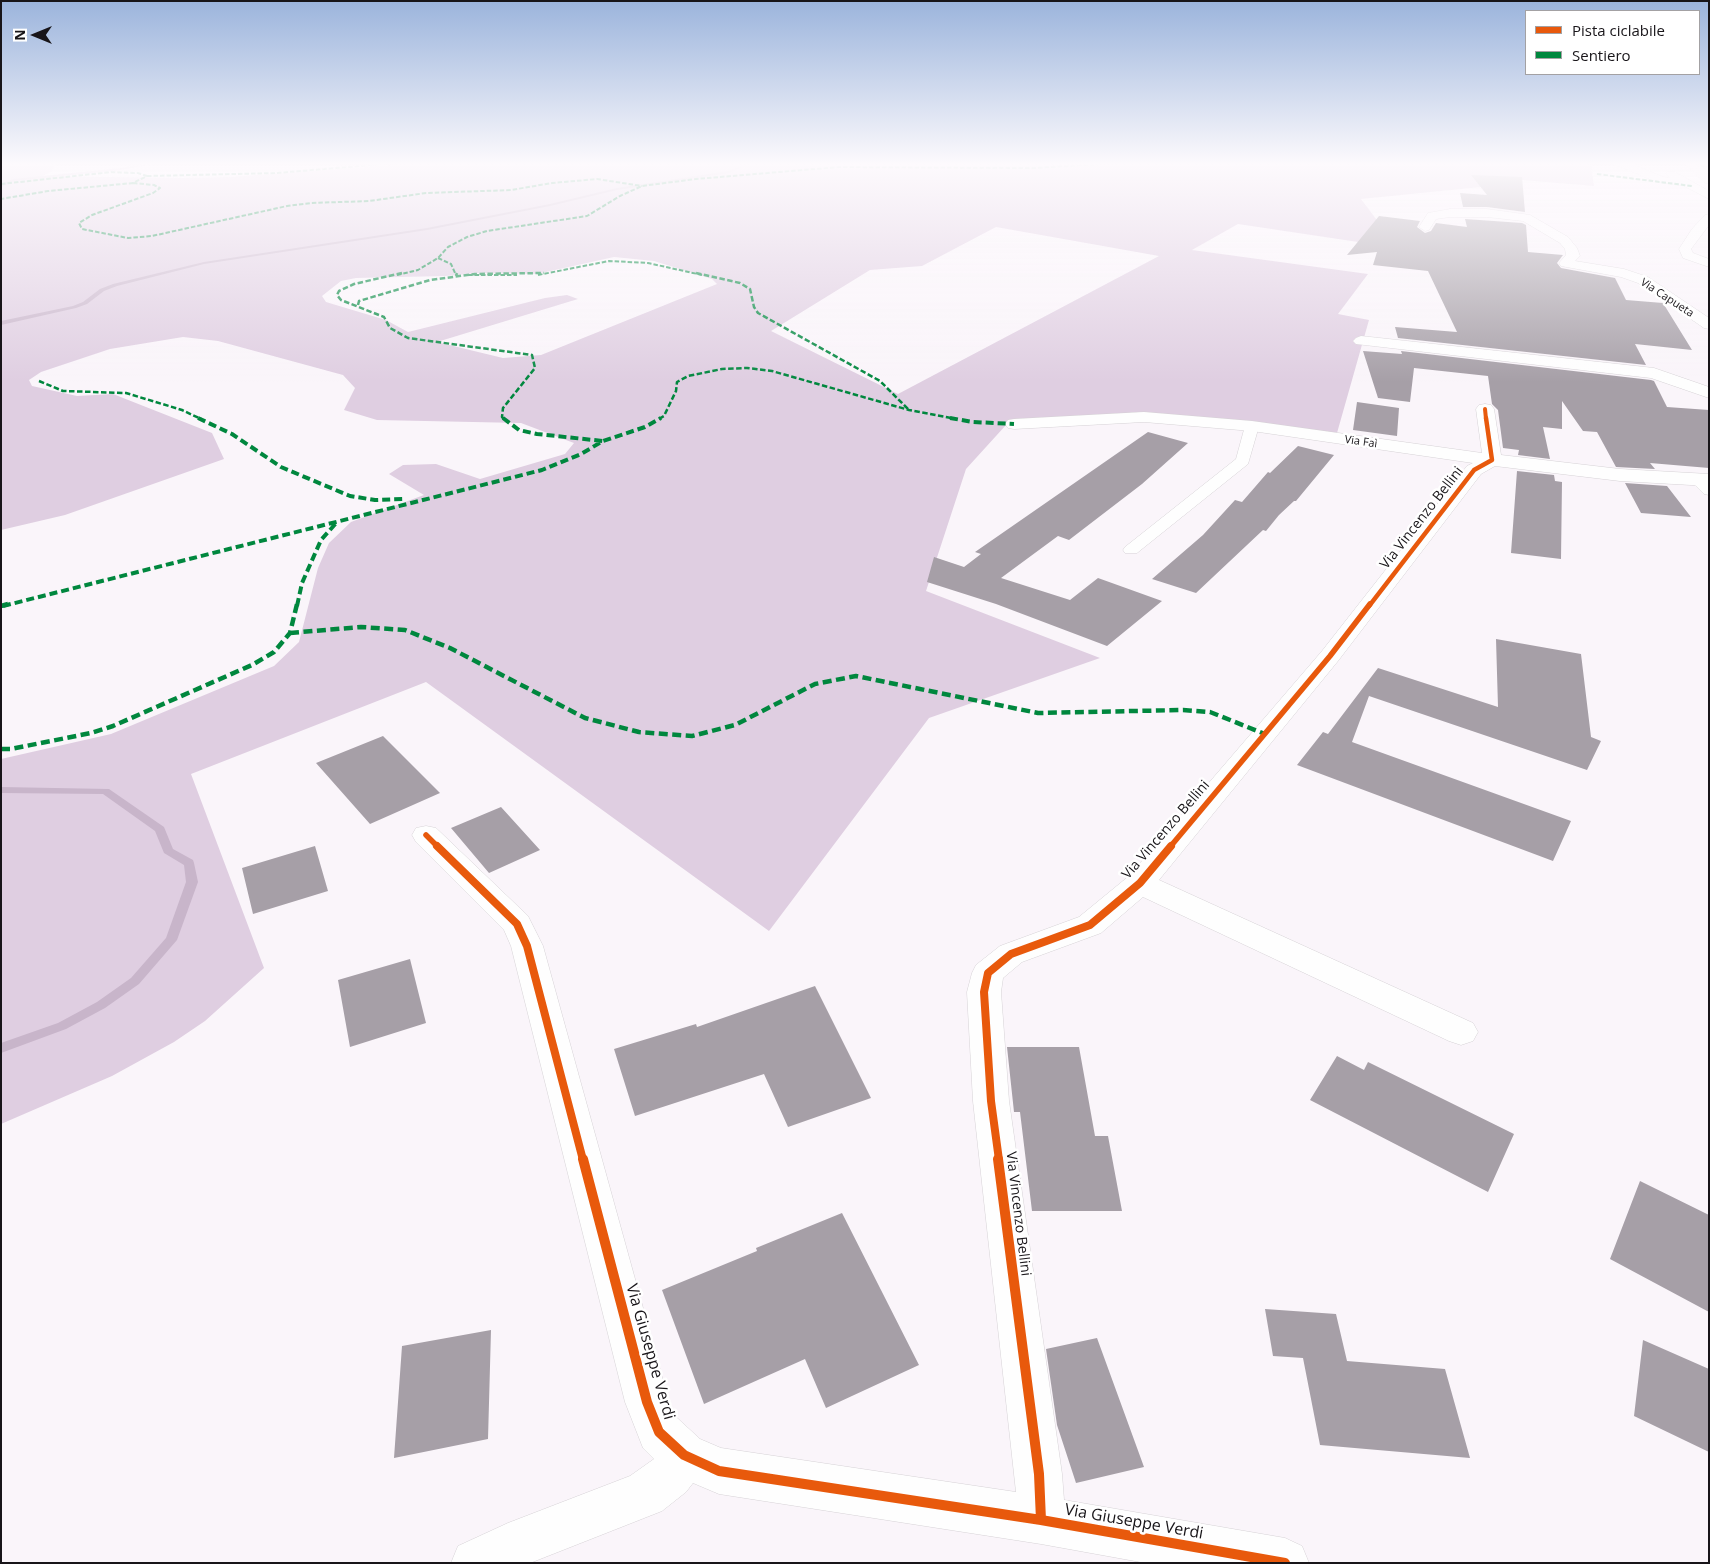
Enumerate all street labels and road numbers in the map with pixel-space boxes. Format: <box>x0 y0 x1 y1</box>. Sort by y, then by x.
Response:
street label: Via Capueta <box>1638 276 1696 320</box>
street label: Via Faì <box>1344 433 1378 451</box>
street label: Via Vincenzo Bellini <box>1377 464 1467 572</box>
street label: Via Vincenzo Bellini <box>1119 777 1213 883</box>
street label: Via Vincenzo Bellini <box>1002 1151 1034 1277</box>
street label: Via Giuseppe Verdi <box>621 1282 679 1422</box>
street label: Via Giuseppe Verdi <box>1063 1500 1205 1544</box>

